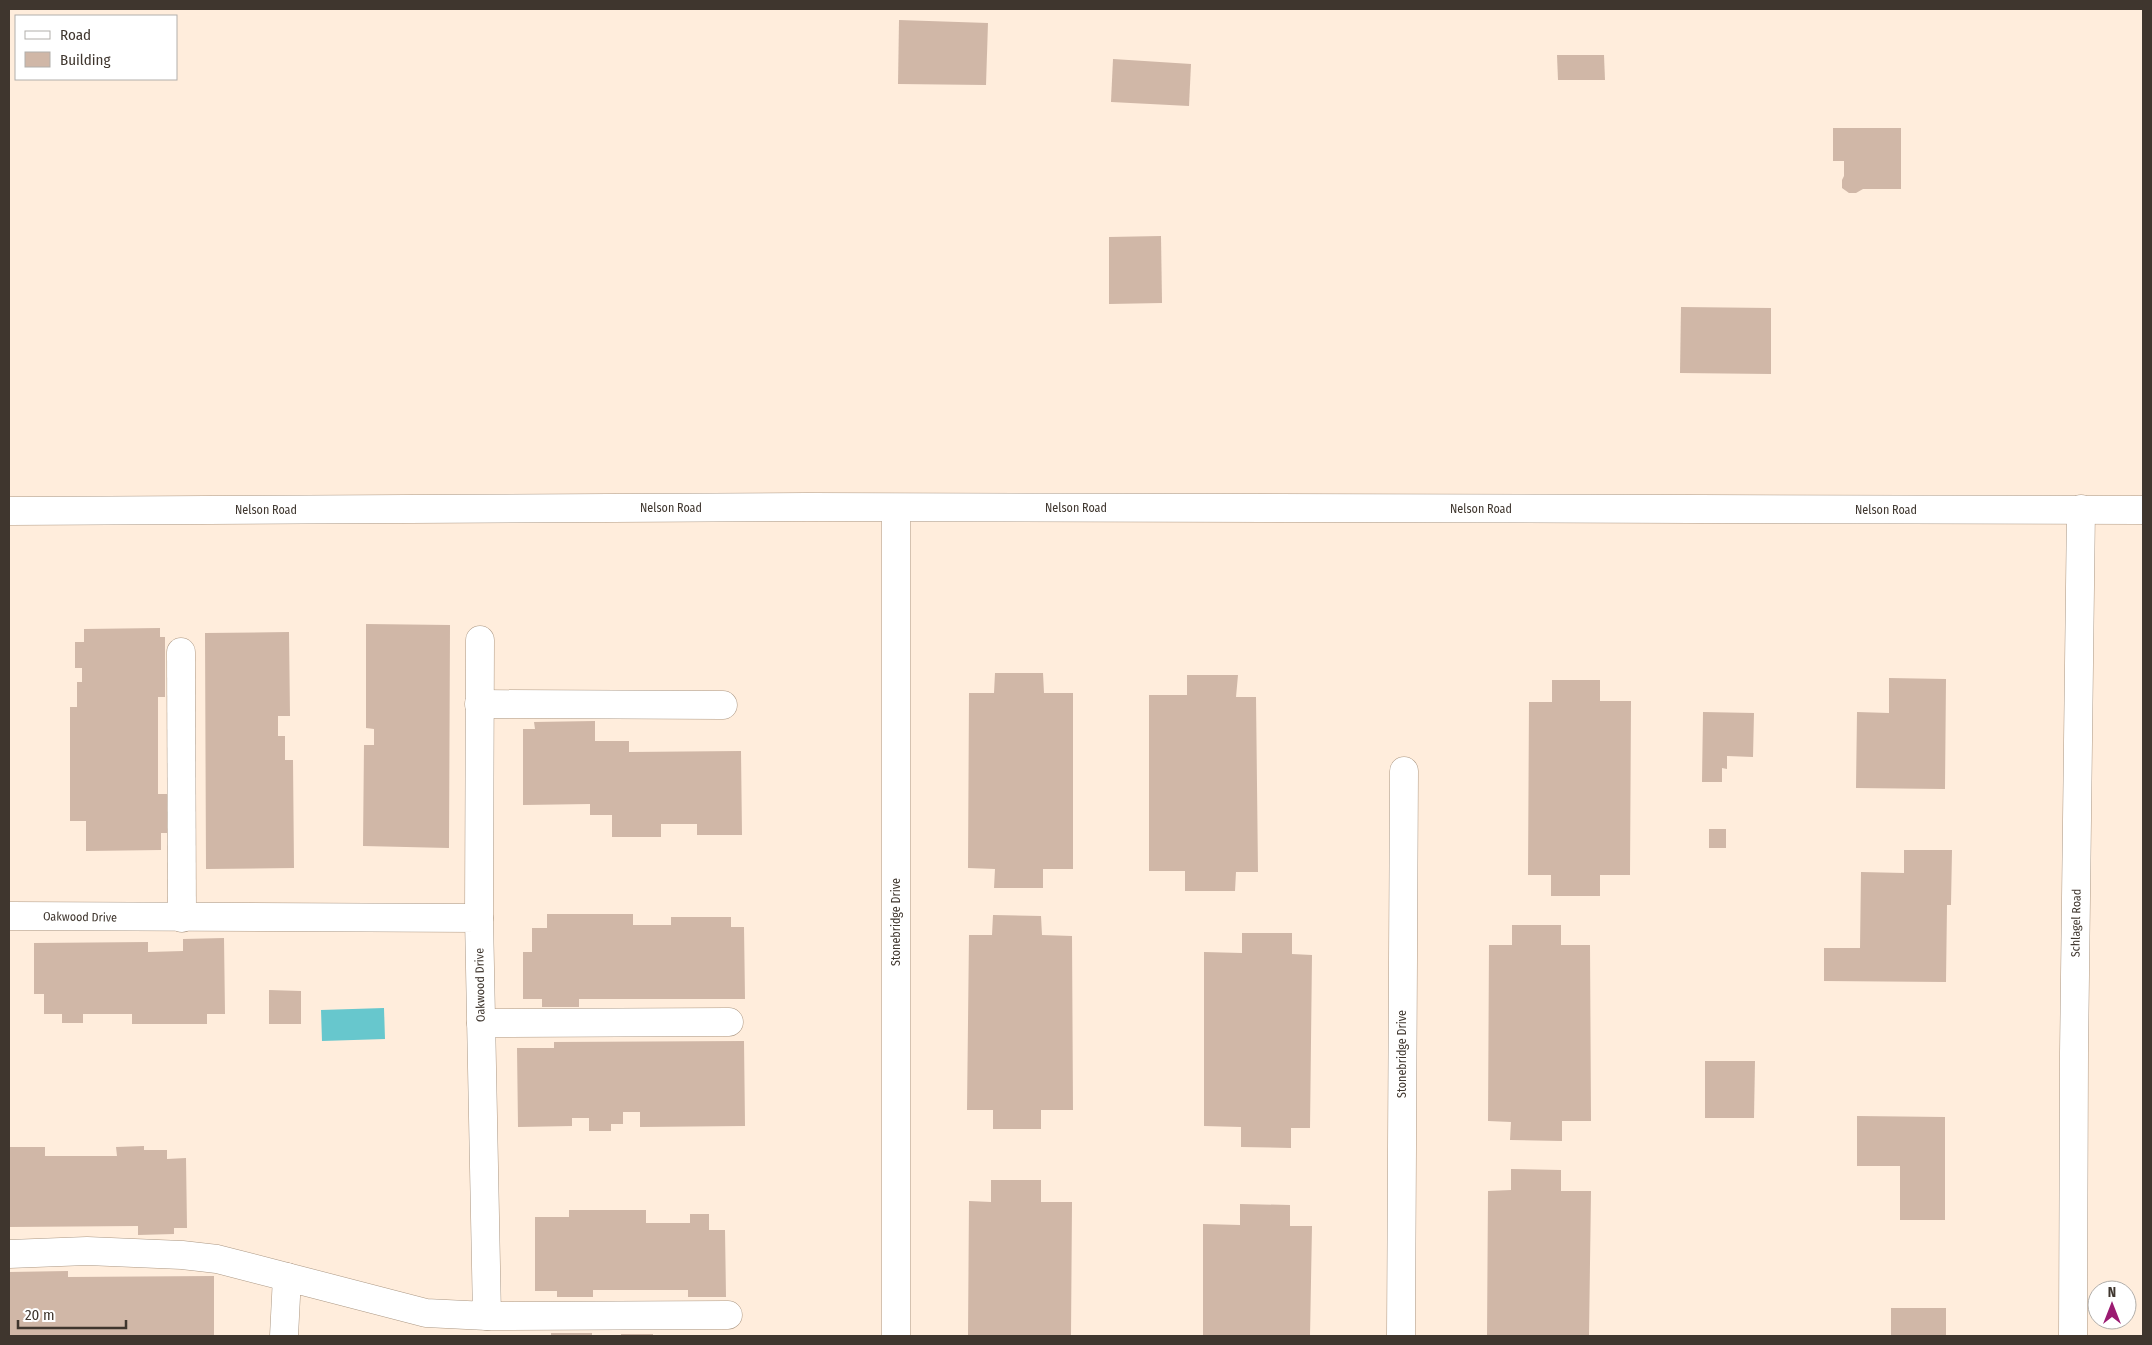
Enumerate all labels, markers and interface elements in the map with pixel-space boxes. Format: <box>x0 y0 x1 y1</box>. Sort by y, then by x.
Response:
legend <box>15 15 178 80</box>
text: Road <box>60 26 91 44</box>
text: Building <box>60 51 111 69</box>
street label: Nelson Road <box>640 501 702 515</box>
street label: Nelson Road <box>1045 501 1107 515</box>
street label: Nelson Road <box>1450 502 1512 516</box>
street label: Nelson Road <box>235 503 297 517</box>
street label: Nelson Road <box>1855 503 1917 517</box>
street label: Stonebridge Drive <box>889 878 903 966</box>
street label: Schlagel Road <box>2068 889 2084 957</box>
street label: Oakwood Drive <box>43 909 117 925</box>
street label: Oakwood Drive <box>472 948 488 1022</box>
street label: Stonebridge Drive <box>1395 1010 1409 1098</box>
north arrow <box>2087 1280 2137 1330</box>
text: N <box>2108 1284 2116 1301</box>
scale bar <box>18 1298 125 1330</box>
text: 20 m <box>25 1306 55 1324</box>

